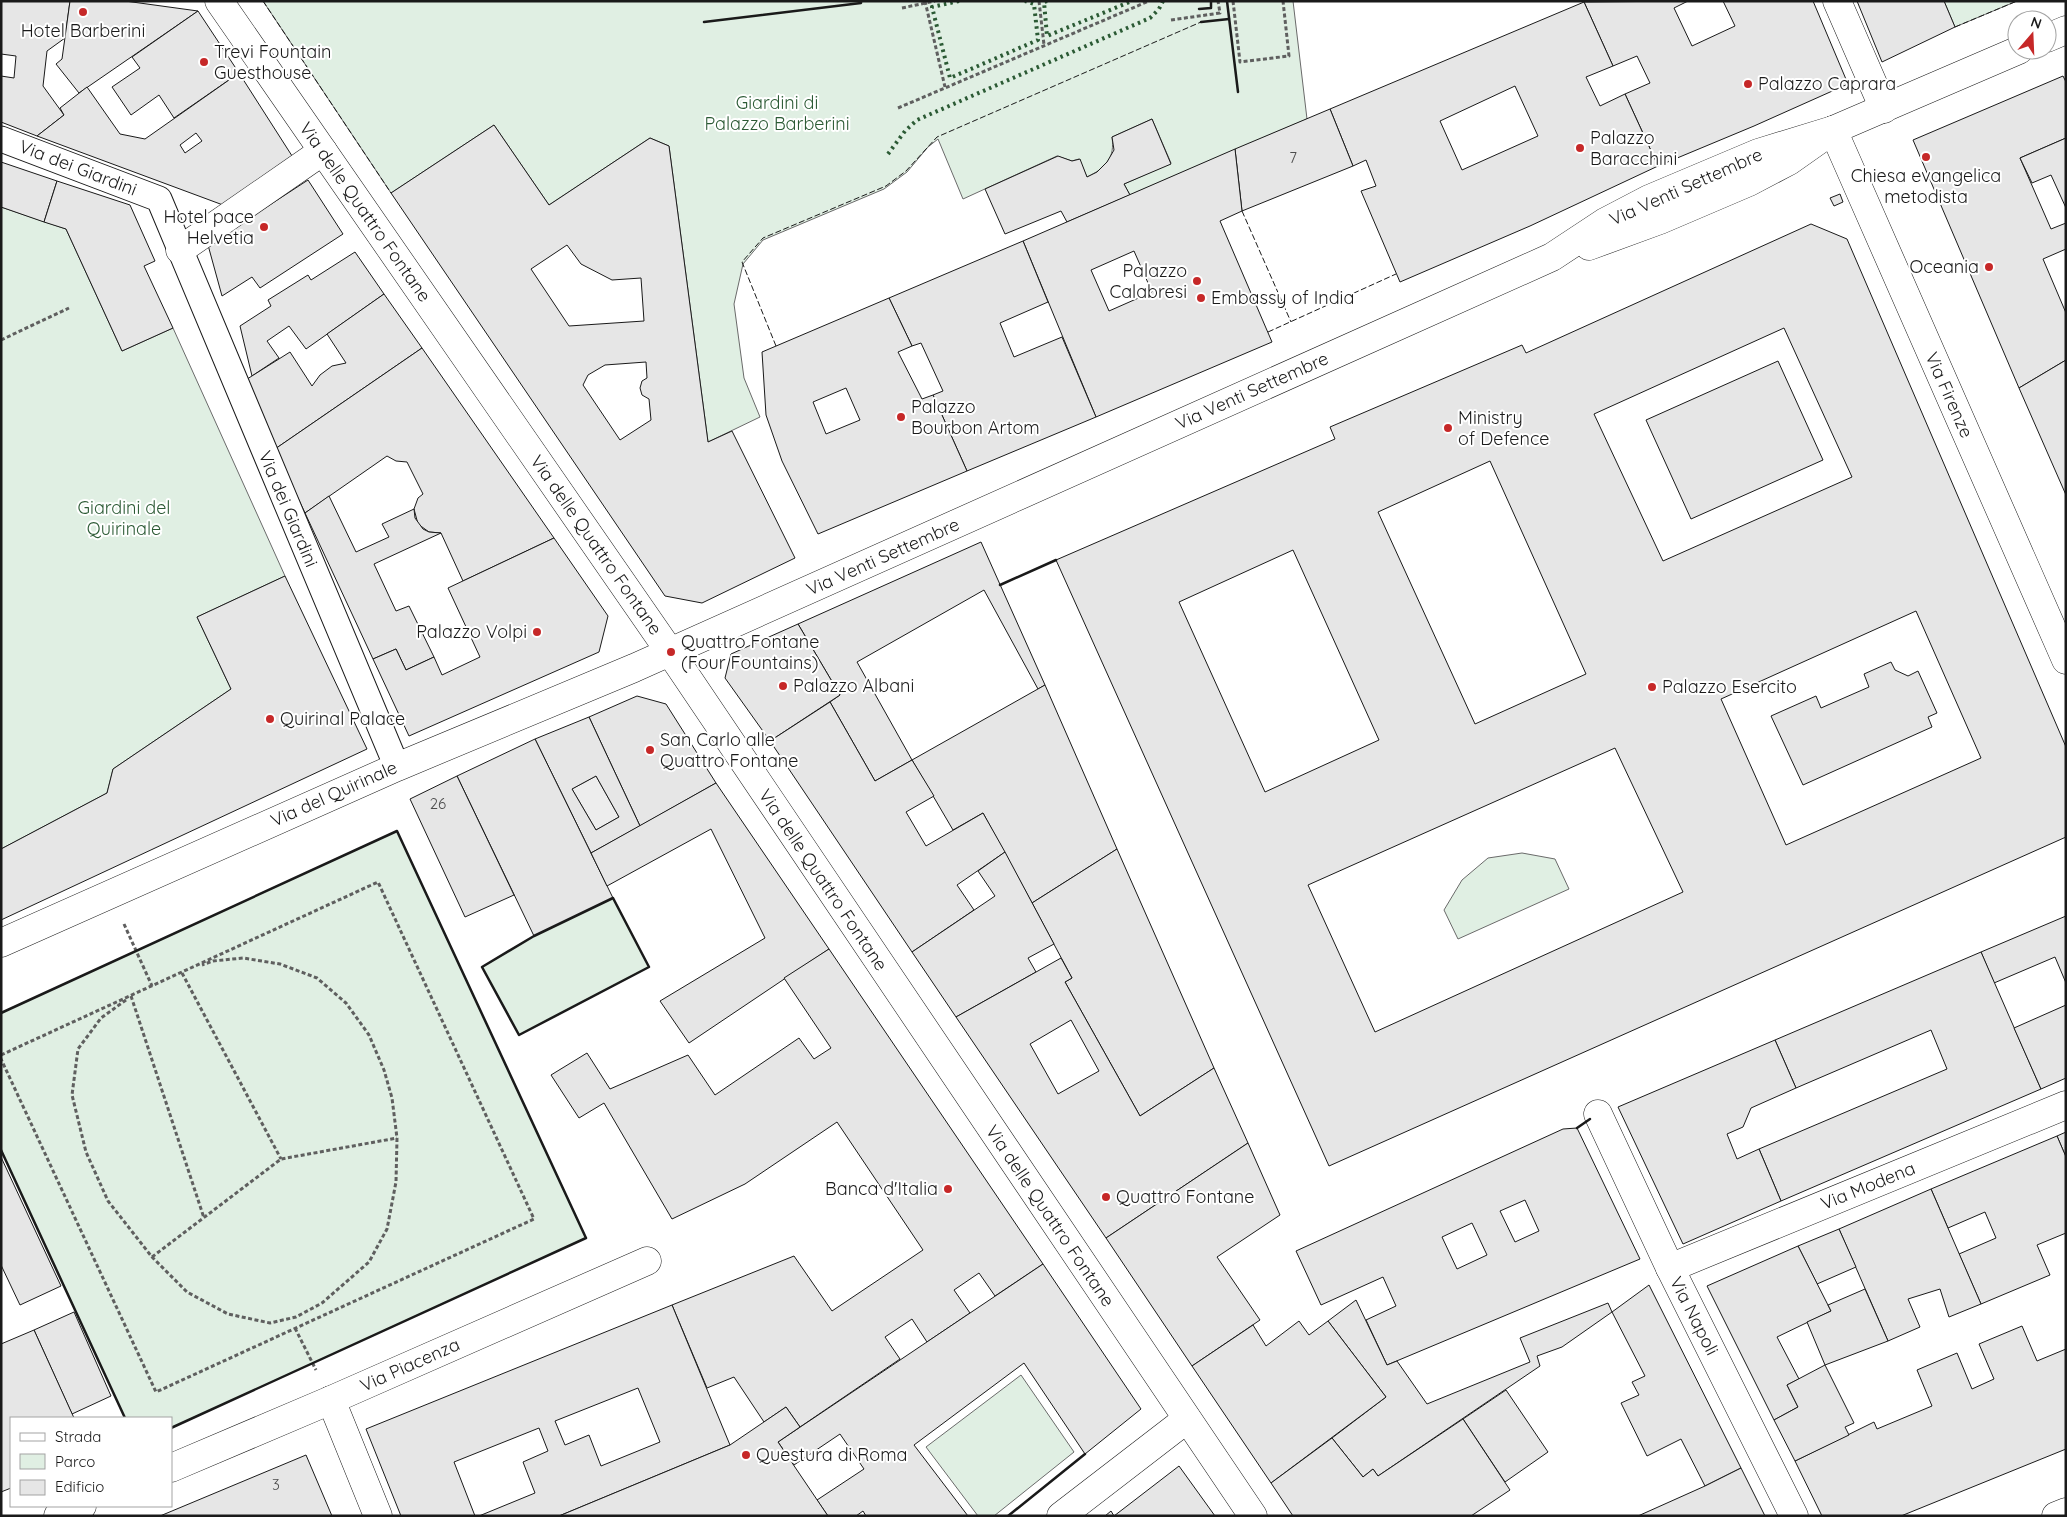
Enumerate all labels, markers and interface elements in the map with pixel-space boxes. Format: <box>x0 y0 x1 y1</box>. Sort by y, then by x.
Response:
marker: Hotel Barberini <box>77 6 89 18</box>
north arrow <box>2007 10 2057 60</box>
text: N <box>2028 13 2044 33</box>
place label: Hotel Barberini <box>21 19 145 42</box>
place label: Trevi Fountain Guesthouse <box>214 40 331 84</box>
marker: Trevi Fountain Guesthouse <box>198 56 210 68</box>
place label: Palazzo Caprara <box>1758 72 1896 95</box>
marker: Palazzo Caprara <box>1742 78 1754 90</box>
park label: Giardini di Palazzo Barberini <box>704 91 850 135</box>
street label: Via delle Quattro Fontane <box>295 117 436 306</box>
place label: Palazzo Baracchini <box>1590 126 1677 170</box>
street label: Via dei Giardini <box>16 135 140 201</box>
marker: Palazzo Baracchini <box>1574 142 1586 154</box>
street label: Via Venti Settembre <box>1606 142 1766 231</box>
house number: 7 <box>1289 148 1297 167</box>
marker: Chiesa evangelica metodista <box>1920 151 1932 163</box>
place label: Chiesa evangelica metodista <box>1851 164 2001 208</box>
place label: Hotel pace Helvetia <box>164 205 254 249</box>
marker: Hotel pace Helvetia <box>258 221 270 233</box>
place label: Oceania <box>1909 255 1979 278</box>
place label: Palazzo Calabresi <box>1109 259 1187 303</box>
marker: Oceania <box>1983 261 1995 273</box>
marker: Palazzo Calabresi <box>1191 275 1203 287</box>
place label: Embassy of India <box>1211 286 1354 309</box>
marker: Embassy of India <box>1195 292 1207 304</box>
street label: Via Venti Settembre <box>1172 346 1332 435</box>
street label: Via Firenze <box>1920 348 1979 441</box>
place label: Palazzo Bourbon Artom <box>911 395 1040 439</box>
place label: Ministry of Defence <box>1458 406 1549 450</box>
marker: Palazzo Bourbon Artom <box>895 411 907 423</box>
marker: Ministry of Defence <box>1442 422 1454 434</box>
street label: Via dei Giardini <box>254 447 323 571</box>
street label: Via delle Quattro Fontane <box>526 450 667 639</box>
park label: Giardini del Quirinale <box>78 496 170 540</box>
street label: Via Venti Settembre <box>803 512 963 601</box>
place label: Palazzo Volpi <box>416 620 527 643</box>
marker: Palazzo Volpi <box>531 626 543 638</box>
place label: Quattro Fontane (Four Fountains) <box>681 630 819 674</box>
marker: Quattro Fontane (Four Fountains) <box>665 646 677 658</box>
place label: Palazzo Albani <box>793 674 914 697</box>
place label: Palazzo Esercito <box>1662 675 1797 698</box>
marker: Palazzo Albani <box>777 680 789 692</box>
marker: Palazzo Esercito <box>1646 681 1658 693</box>
place label: Quirinal Palace <box>280 707 405 730</box>
marker: Quirinal Palace <box>264 713 276 725</box>
place label: San Carlo alle Quattro Fontane <box>660 728 798 772</box>
marker: San Carlo alle Quattro Fontane <box>644 744 656 756</box>
street label: Via del Quirinale <box>267 755 401 832</box>
street label: Via delle Quattro Fontane <box>754 784 893 975</box>
house number: 26 <box>430 794 446 813</box>
street label: Via delle Quattro Fontane <box>981 1120 1120 1311</box>
street label: Via Modena <box>1817 1156 1918 1215</box>
place label: Banca d'Italia <box>825 1177 938 1200</box>
marker: Banca d'Italia <box>942 1183 954 1195</box>
place label: Quattro Fontane <box>1116 1185 1254 1208</box>
marker: Quattro Fontane <box>1100 1191 1112 1203</box>
street label: Via Napoli <box>1665 1272 1724 1359</box>
street label: Via Piacenza <box>356 1332 463 1397</box>
legend <box>10 1417 172 1507</box>
text: Strada <box>55 1427 101 1446</box>
place label: Questura di Roma <box>756 1443 908 1466</box>
marker: Questura di Roma <box>740 1449 752 1461</box>
text: Parco <box>55 1452 95 1471</box>
house number: 3 <box>272 1475 280 1494</box>
text: Edificio <box>55 1477 104 1496</box>

